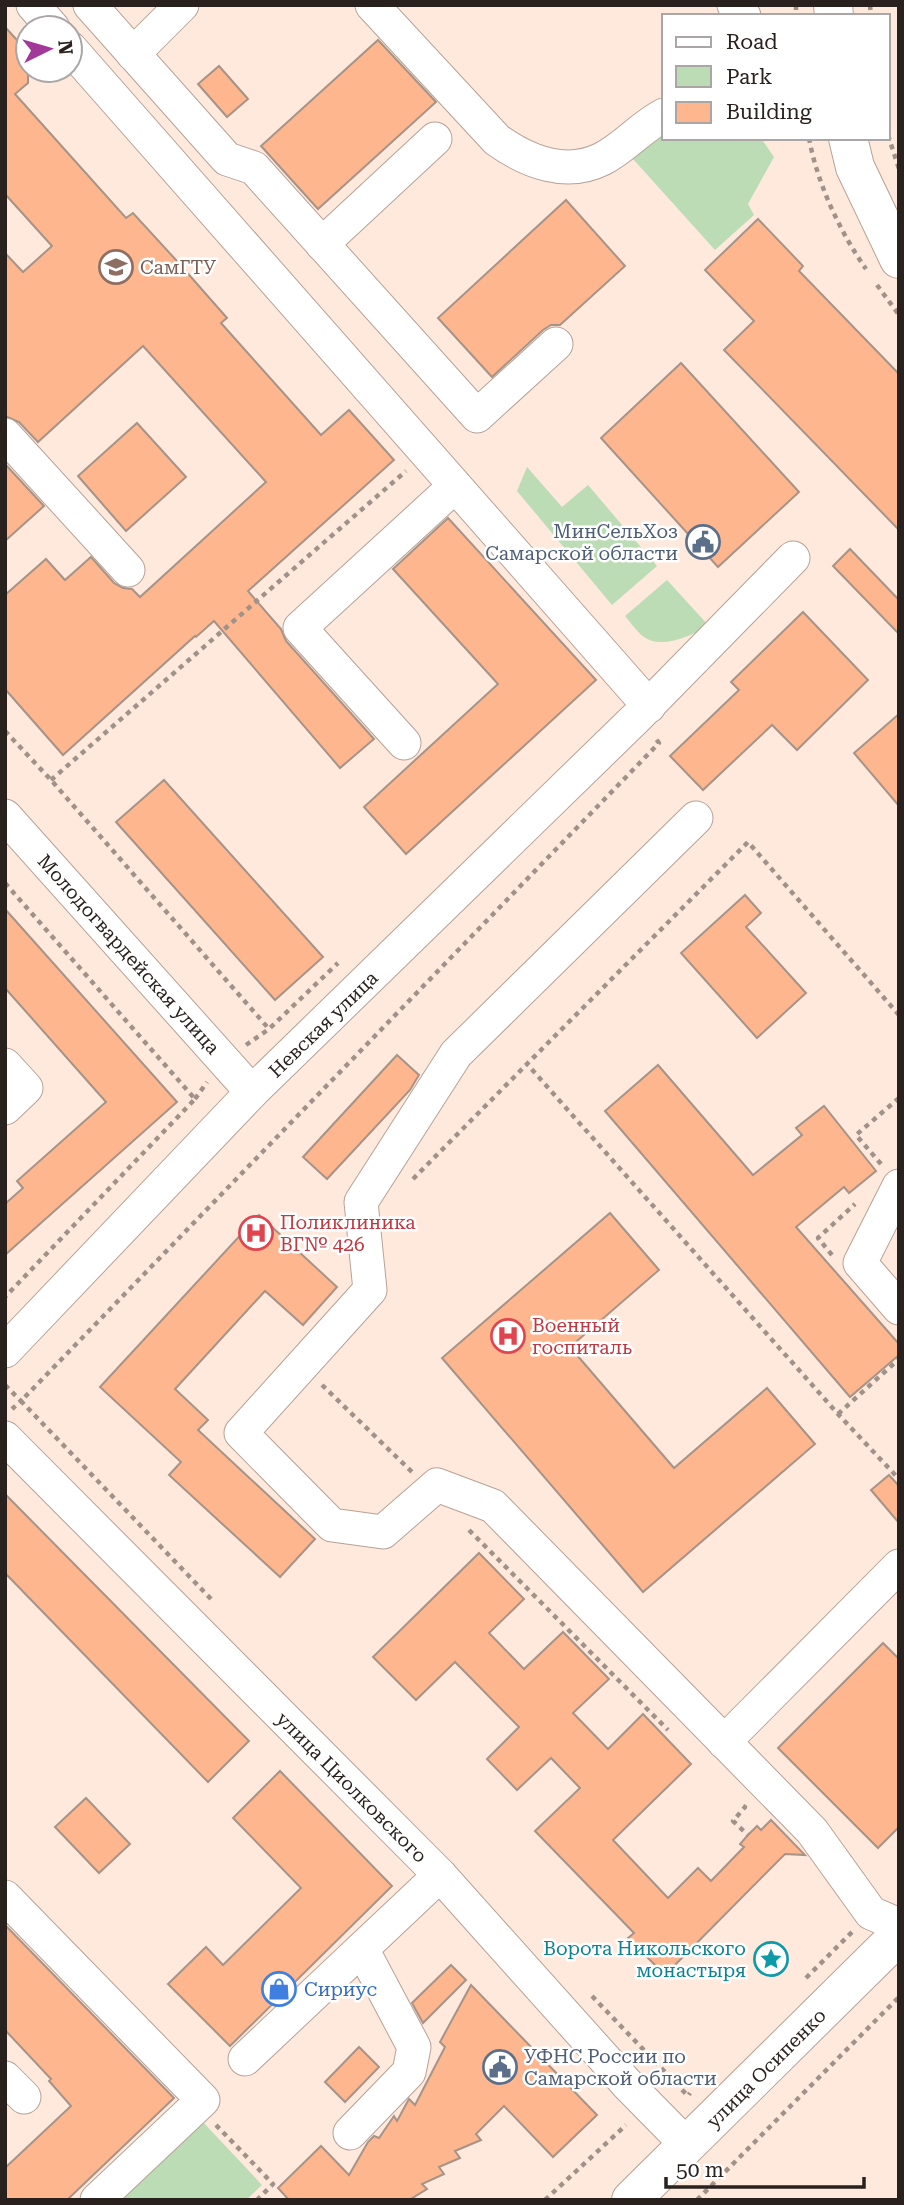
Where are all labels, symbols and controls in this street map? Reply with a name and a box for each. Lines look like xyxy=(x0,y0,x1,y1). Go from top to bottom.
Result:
north arrow xyxy=(14,14,84,84)
legend xyxy=(662,14,890,140)
text: Road xyxy=(726,30,778,54)
text: N xyxy=(53,39,78,56)
text: Park xyxy=(726,65,772,89)
text: Building xyxy=(726,100,812,124)
school or university icon: СамГТУ xyxy=(97,248,135,286)
place label: СамГТУ xyxy=(140,256,216,279)
place label: МинСельХоз Самарской области xyxy=(485,520,678,565)
public building icon: МинСельХоз Самарской области xyxy=(684,523,722,561)
street label: Молодогвардейская улица xyxy=(33,850,225,1060)
street label: Невская улица xyxy=(264,966,383,1082)
place label: Поликлиника ВГ№ 426 xyxy=(280,1211,416,1256)
hospital icon: Поликлиника ВГ№ 426 xyxy=(237,1214,275,1252)
place label: Военный госпиталь xyxy=(532,1314,632,1359)
hospital icon: Военный госпиталь xyxy=(489,1317,527,1355)
street label: улица Циолковского xyxy=(271,1707,432,1868)
place label: Ворота Никольского монастыря xyxy=(543,1937,746,1982)
place icon: Ворота Никольского монастыря xyxy=(752,1940,790,1978)
shop icon: Сириус xyxy=(260,1970,298,2008)
place label: Сириус xyxy=(304,1978,377,2001)
street label: улица Осипенко xyxy=(702,2004,831,2133)
place label: УФНС России по Самарской области xyxy=(524,2045,717,2090)
public building icon: УФНС России по Самарской области xyxy=(481,2048,519,2086)
scale bar xyxy=(666,2146,864,2190)
text: 50 m xyxy=(676,2158,724,2182)

